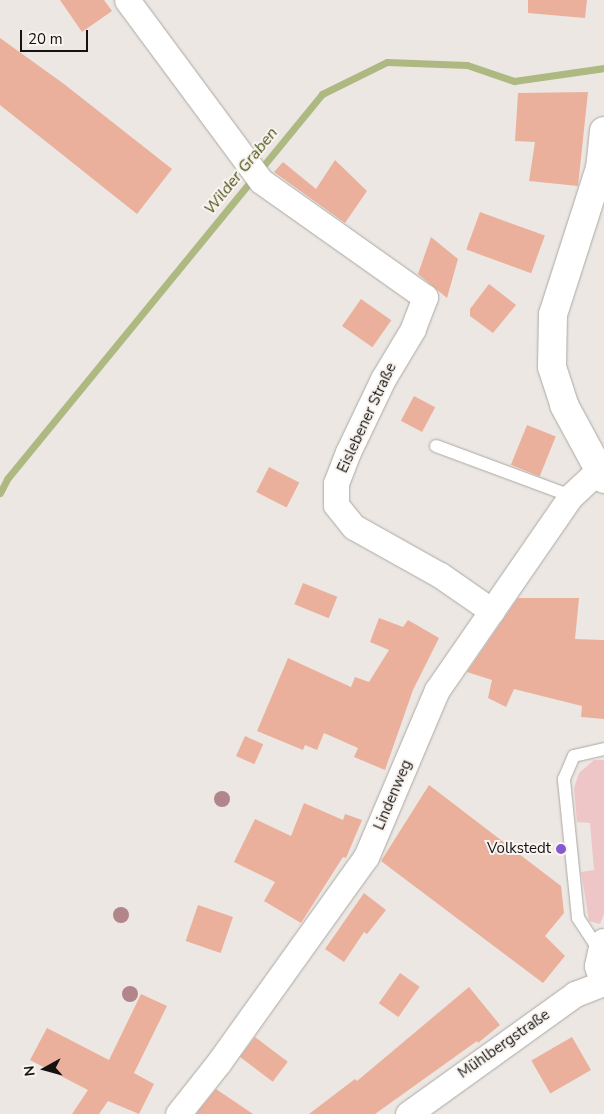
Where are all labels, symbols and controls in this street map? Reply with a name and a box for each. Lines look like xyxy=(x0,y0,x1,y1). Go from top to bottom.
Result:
scale bar xyxy=(22,20,90,52)
text: 20 m xyxy=(28,29,63,49)
water label: Wilder Graben xyxy=(200,124,282,218)
street label: Eislebener Straße xyxy=(334,360,400,476)
street label: Lindenweg xyxy=(370,757,416,833)
place label: Volkstedt xyxy=(487,840,551,858)
marker: Volkstedt xyxy=(555,843,567,855)
street label: Mühlbergstraße xyxy=(455,1006,553,1082)
north arrow xyxy=(20,1044,70,1094)
text: N xyxy=(20,1065,40,1077)

